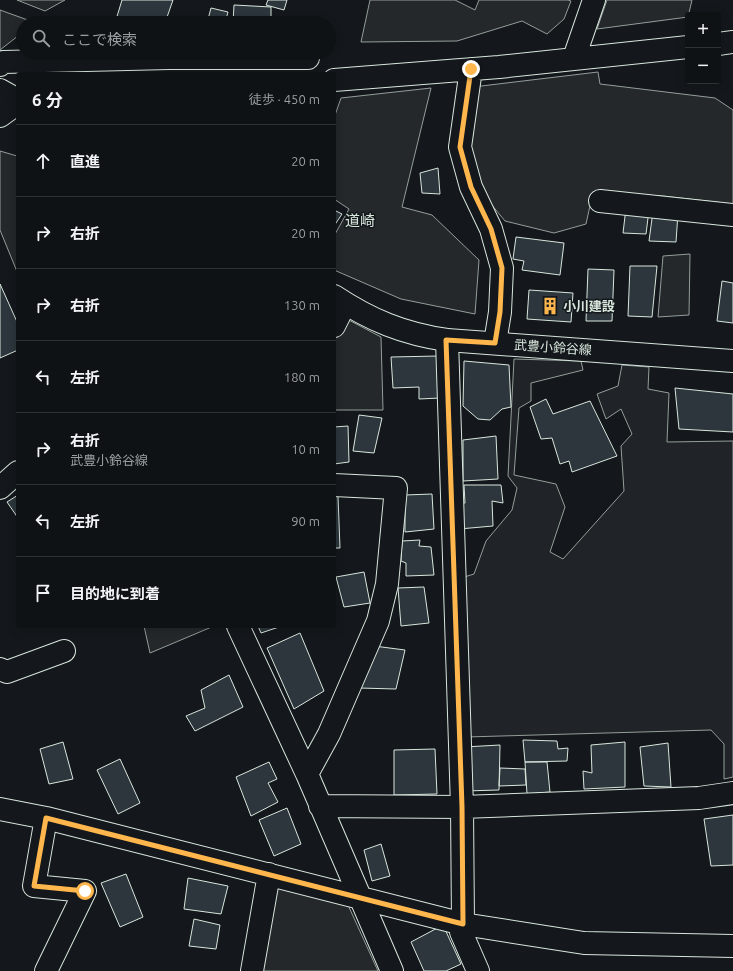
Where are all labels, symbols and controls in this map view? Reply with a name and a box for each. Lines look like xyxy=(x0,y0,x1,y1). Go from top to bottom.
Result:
map controls xyxy=(685,12,721,84)
button: + xyxy=(685,12,721,48)
search box xyxy=(16,16,336,60)
icon: search xyxy=(30,27,52,49)
text: ここで検索 xyxy=(62,31,137,48)
button: − xyxy=(685,48,721,84)
route end xyxy=(462,60,480,78)
text: 6 分 xyxy=(32,90,63,109)
text: 徒歩 · 450 m xyxy=(249,92,320,106)
icon: ahead xyxy=(32,150,54,172)
text: 直進 xyxy=(70,153,100,170)
text: 20 m xyxy=(291,154,320,168)
district label: 道崎 xyxy=(345,212,375,229)
icon: right xyxy=(32,222,54,244)
text: 右折 xyxy=(70,225,100,242)
text: 20 m xyxy=(291,226,320,240)
icon: right xyxy=(32,294,54,316)
building icon: 小川建設 xyxy=(540,296,560,316)
text: 右折 xyxy=(70,297,100,314)
text: 130 m xyxy=(284,298,320,312)
place label: 小川建設 xyxy=(563,299,615,313)
street label: 武豊小鈴谷線 xyxy=(514,337,592,357)
icon: left xyxy=(32,366,54,388)
text: 左折 xyxy=(70,369,100,386)
text: 180 m xyxy=(284,370,320,384)
text: 右折 xyxy=(70,432,100,449)
icon: right xyxy=(32,438,54,460)
text: 10 m xyxy=(291,442,320,456)
text: 武豊小鈴谷線 xyxy=(70,453,148,467)
icon: left xyxy=(32,510,54,532)
text: 左折 xyxy=(70,513,100,530)
text: 90 m xyxy=(291,514,320,528)
icon: arrive xyxy=(32,582,54,604)
text: 目的地に到着 xyxy=(70,585,160,602)
route start xyxy=(76,882,94,900)

